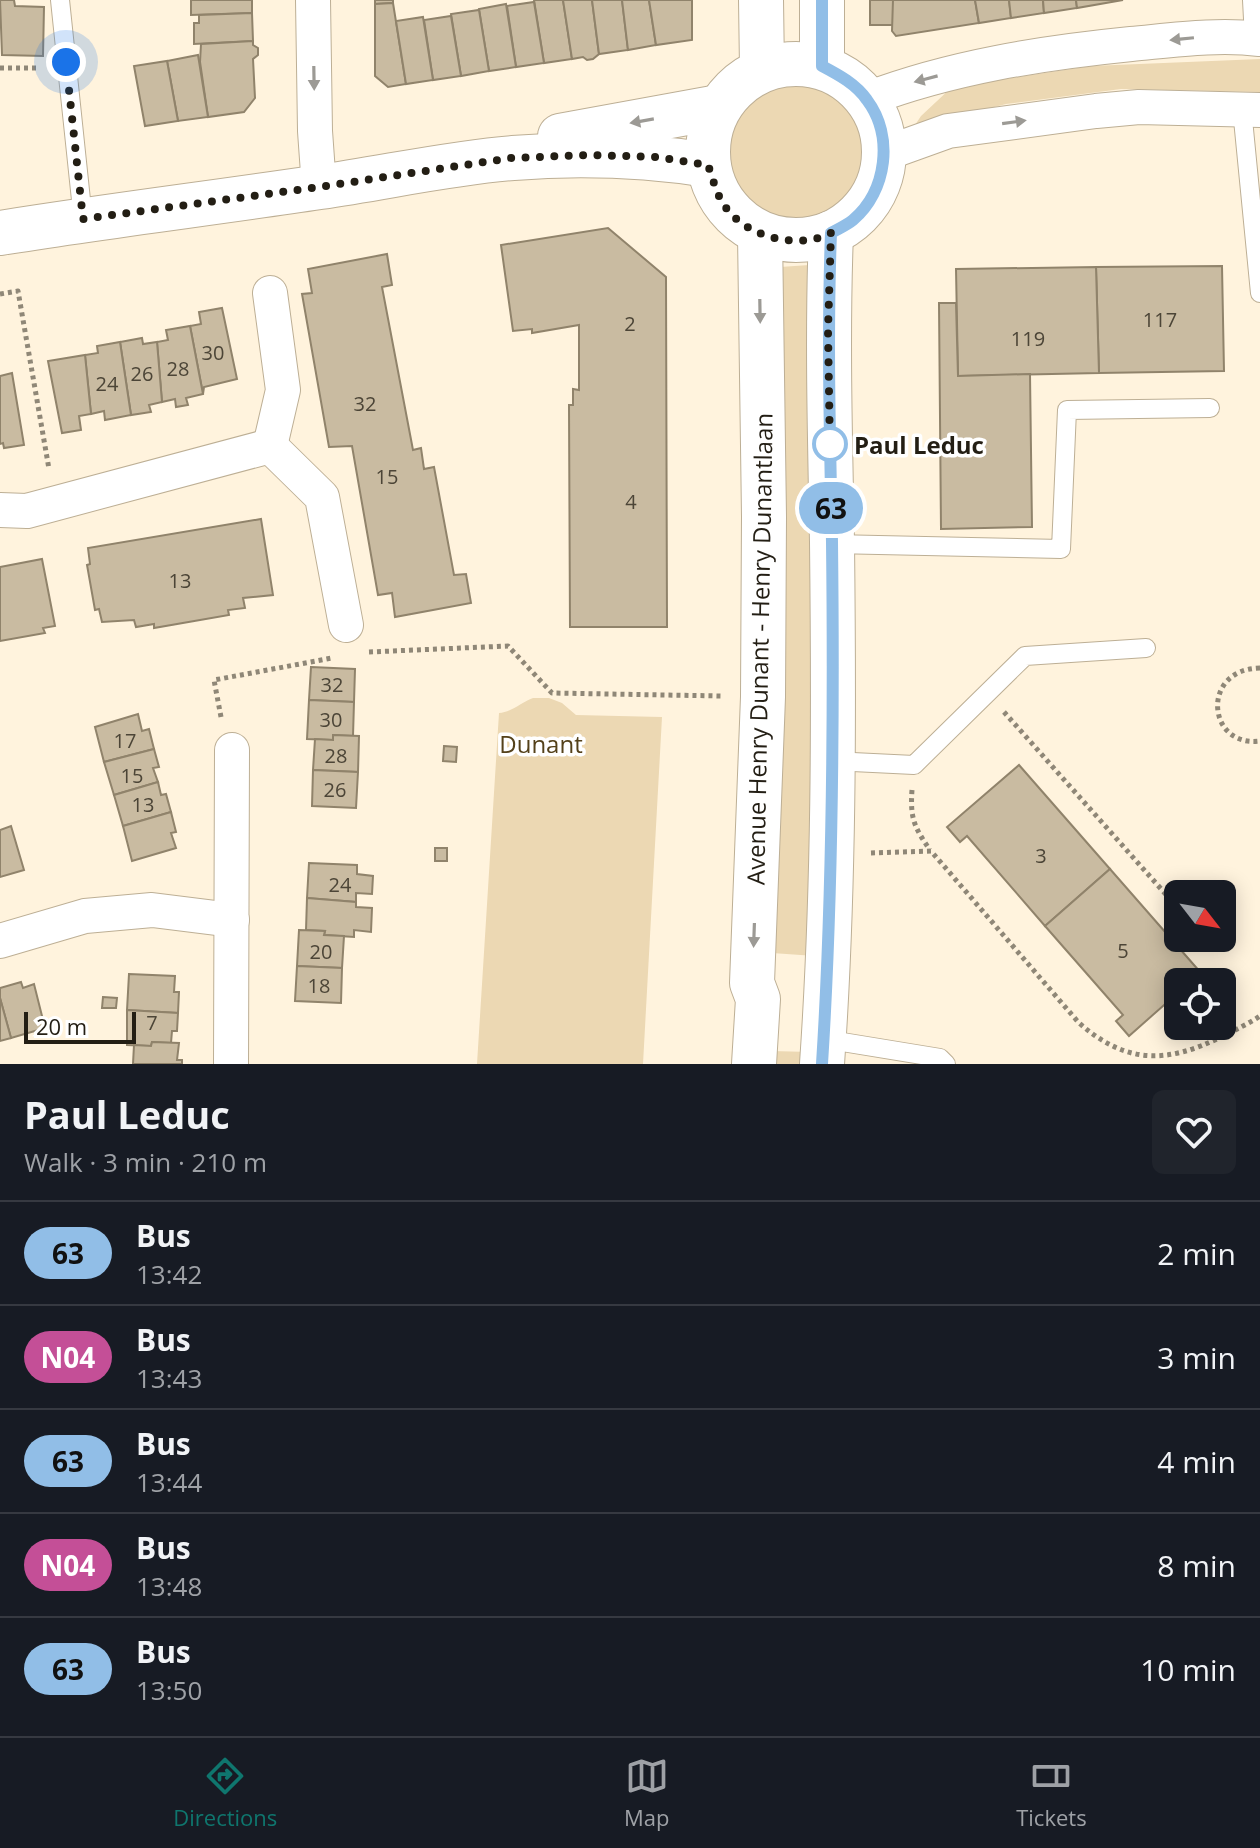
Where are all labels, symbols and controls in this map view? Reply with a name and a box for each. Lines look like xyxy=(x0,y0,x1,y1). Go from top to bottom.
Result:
one-way arrow xyxy=(1169,33,1194,46)
your location xyxy=(46,42,86,82)
one-way arrow xyxy=(308,66,320,91)
one-way arrow xyxy=(913,73,938,85)
one-way arrow xyxy=(630,115,655,127)
one-way arrow xyxy=(1001,115,1026,128)
one-way arrow xyxy=(754,299,767,324)
house number: 117 xyxy=(1143,306,1177,333)
house number: 2 xyxy=(624,310,636,337)
house number: 119 xyxy=(1011,325,1045,352)
house number: 30 xyxy=(202,339,224,366)
house number: 28 xyxy=(167,355,189,382)
house number: 26 xyxy=(131,360,153,387)
house number: 24 xyxy=(96,370,119,397)
house number: 32 xyxy=(354,390,376,417)
street label: Avenue Henry Dunant - Henry Dunantlaan xyxy=(738,413,780,885)
marker: Paul Leduc xyxy=(813,427,847,461)
place label: Paul Leduc xyxy=(854,428,984,461)
house number: 15 xyxy=(376,463,398,490)
line badge: 63 xyxy=(795,482,867,534)
house number: 4 xyxy=(625,488,637,515)
text: 63 xyxy=(815,489,847,527)
house number: 13 xyxy=(169,567,191,594)
house number: 32 xyxy=(321,671,343,698)
house number: 30 xyxy=(320,706,342,733)
house number: 17 xyxy=(114,727,136,754)
park label: Dunant xyxy=(499,727,583,760)
house number: 28 xyxy=(325,742,347,769)
house number: 15 xyxy=(121,762,143,789)
house number: 26 xyxy=(324,776,346,803)
house number: 13 xyxy=(132,791,154,818)
house number: 3 xyxy=(1035,842,1047,869)
house number: 24 xyxy=(329,871,352,898)
north arrow xyxy=(1164,880,1236,952)
map controls xyxy=(1164,880,1236,1040)
one-way arrow xyxy=(748,923,761,948)
house number: 5 xyxy=(1117,937,1129,964)
house number: 20 xyxy=(310,938,332,965)
button: locate xyxy=(1164,968,1236,1040)
house number: 18 xyxy=(308,972,330,999)
scale bar xyxy=(24,1008,136,1044)
house number: 7 xyxy=(146,1009,158,1036)
text: 20 m xyxy=(36,1011,87,1041)
text: Paul Leduc xyxy=(24,1088,230,1140)
button: heart xyxy=(1152,1090,1236,1174)
text: Walk · 3 min · 210 m xyxy=(24,1144,267,1180)
text: Bus xyxy=(136,1215,191,1256)
text: 2 min xyxy=(1157,1233,1236,1274)
text: 63 xyxy=(52,1234,84,1272)
text: 13:42 xyxy=(136,1256,202,1292)
text: Bus xyxy=(136,1319,191,1360)
text: 3 min xyxy=(1157,1337,1236,1378)
text: N04 xyxy=(41,1338,95,1376)
text: 13:43 xyxy=(136,1360,202,1396)
text: Bus xyxy=(136,1423,191,1464)
text: 4 min xyxy=(1157,1441,1236,1482)
text: 63 xyxy=(52,1442,84,1480)
text: 13:44 xyxy=(136,1464,202,1500)
text: Bus xyxy=(136,1527,191,1568)
text: 8 min xyxy=(1157,1545,1236,1586)
text: N04 xyxy=(41,1546,95,1584)
text: 13:48 xyxy=(136,1568,202,1604)
text: Bus xyxy=(136,1631,191,1672)
text: 10 min xyxy=(1140,1649,1236,1690)
text: 63 xyxy=(52,1650,84,1688)
text: 13:50 xyxy=(136,1672,202,1708)
tab: Directions xyxy=(173,1754,277,1832)
tab: Map xyxy=(624,1754,670,1832)
tab: Tickets xyxy=(1016,1754,1087,1832)

